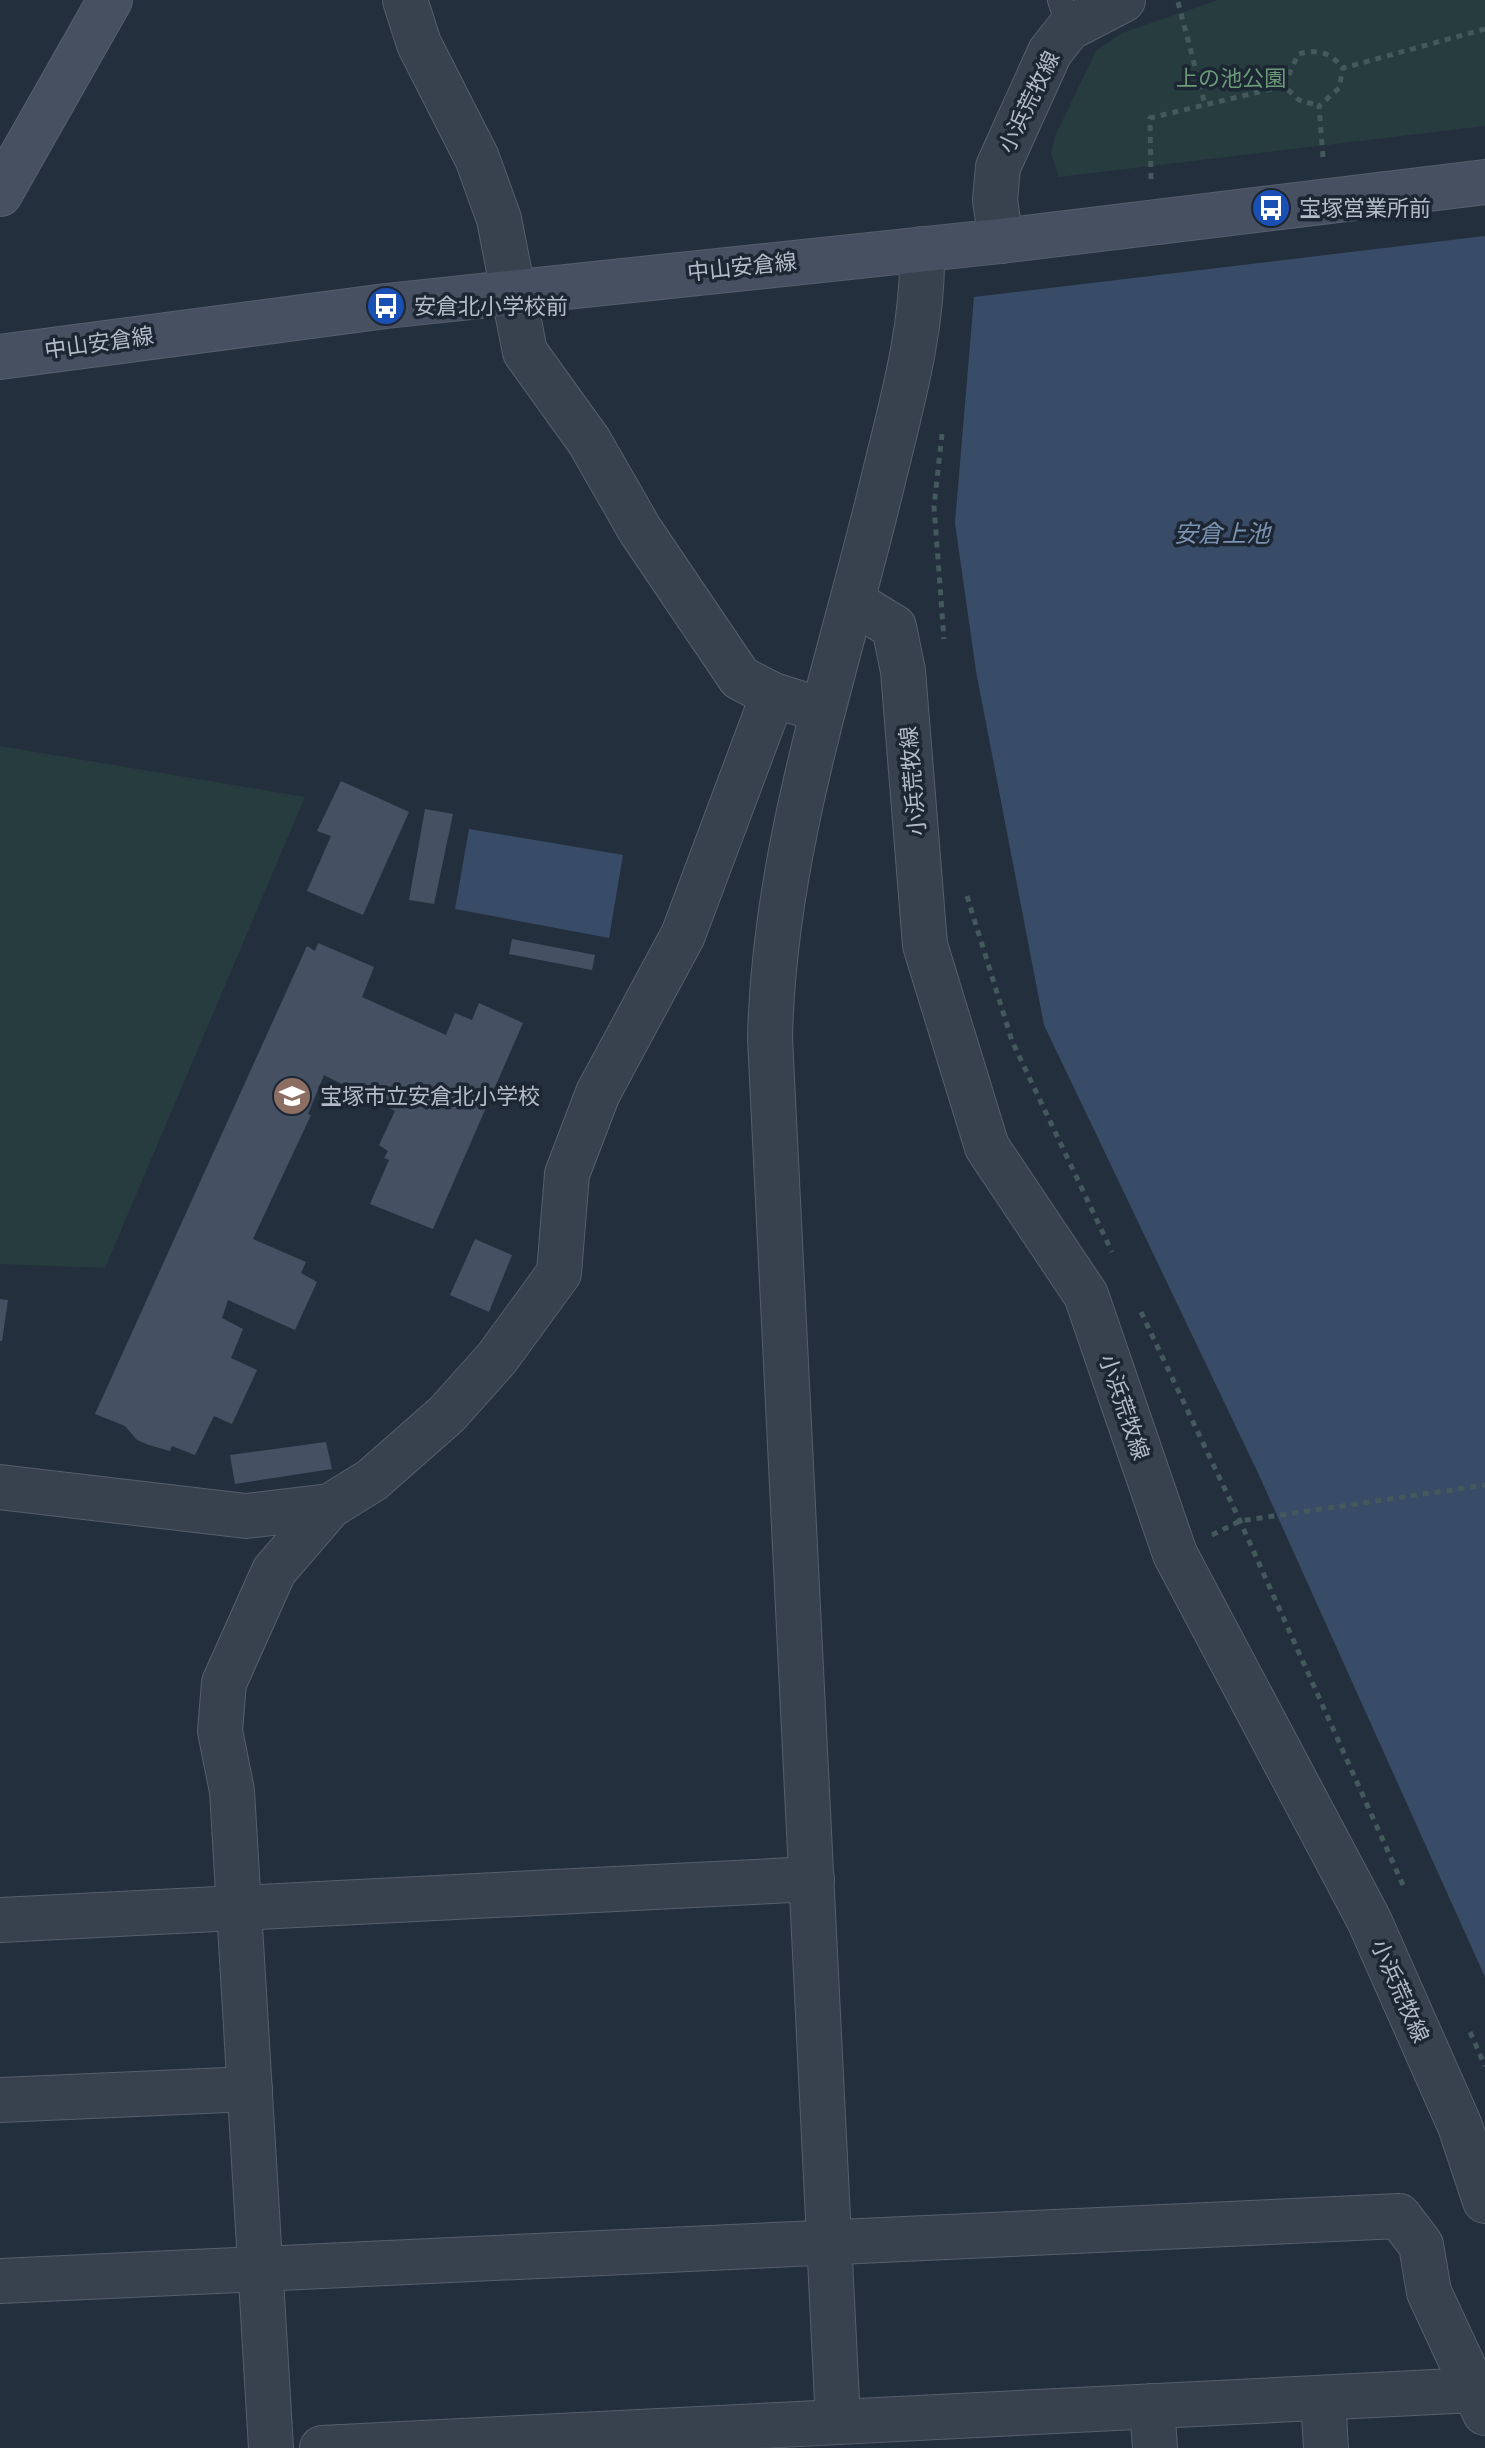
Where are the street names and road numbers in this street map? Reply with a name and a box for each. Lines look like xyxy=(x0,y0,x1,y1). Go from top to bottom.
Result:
street label: 小浜荒牧線 xyxy=(993,47,1065,157)
street label: 中山安倉線 xyxy=(686,248,798,286)
street label: 中山安倉線 xyxy=(43,322,155,364)
street label: 小浜荒牧線 xyxy=(895,725,931,837)
street label: 小浜荒牧線 xyxy=(1093,1351,1155,1463)
street label: 小浜荒牧線 xyxy=(1365,1935,1435,2047)

